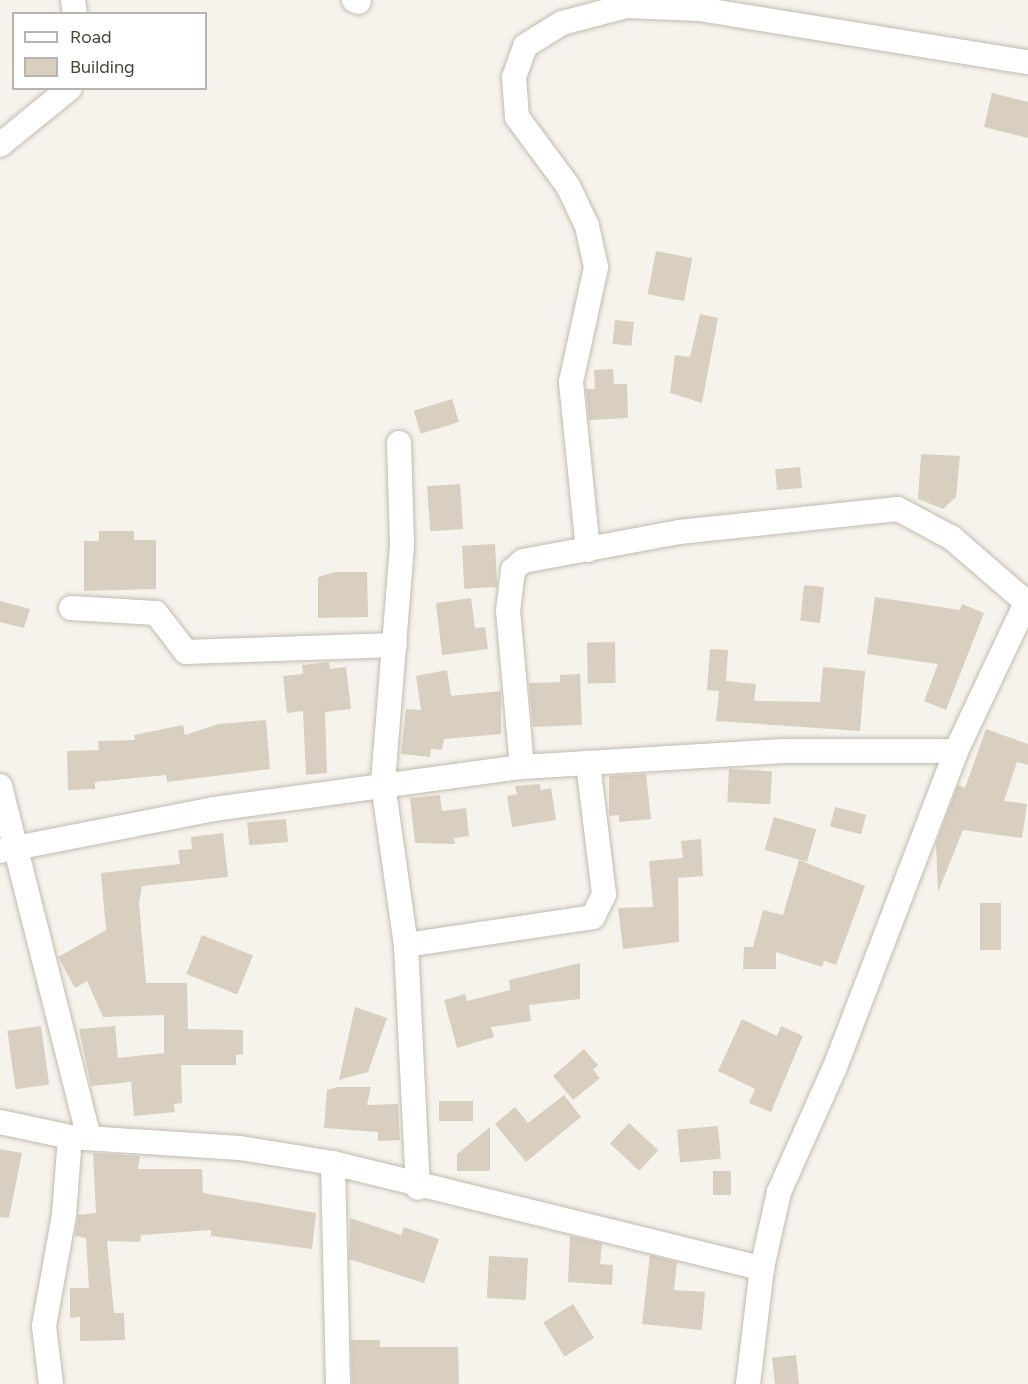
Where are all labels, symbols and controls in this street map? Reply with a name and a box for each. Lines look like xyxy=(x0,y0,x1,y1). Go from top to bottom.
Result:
legend xyxy=(12,12,207,90)
text: Road xyxy=(70,26,111,48)
text: Building xyxy=(70,56,135,78)

